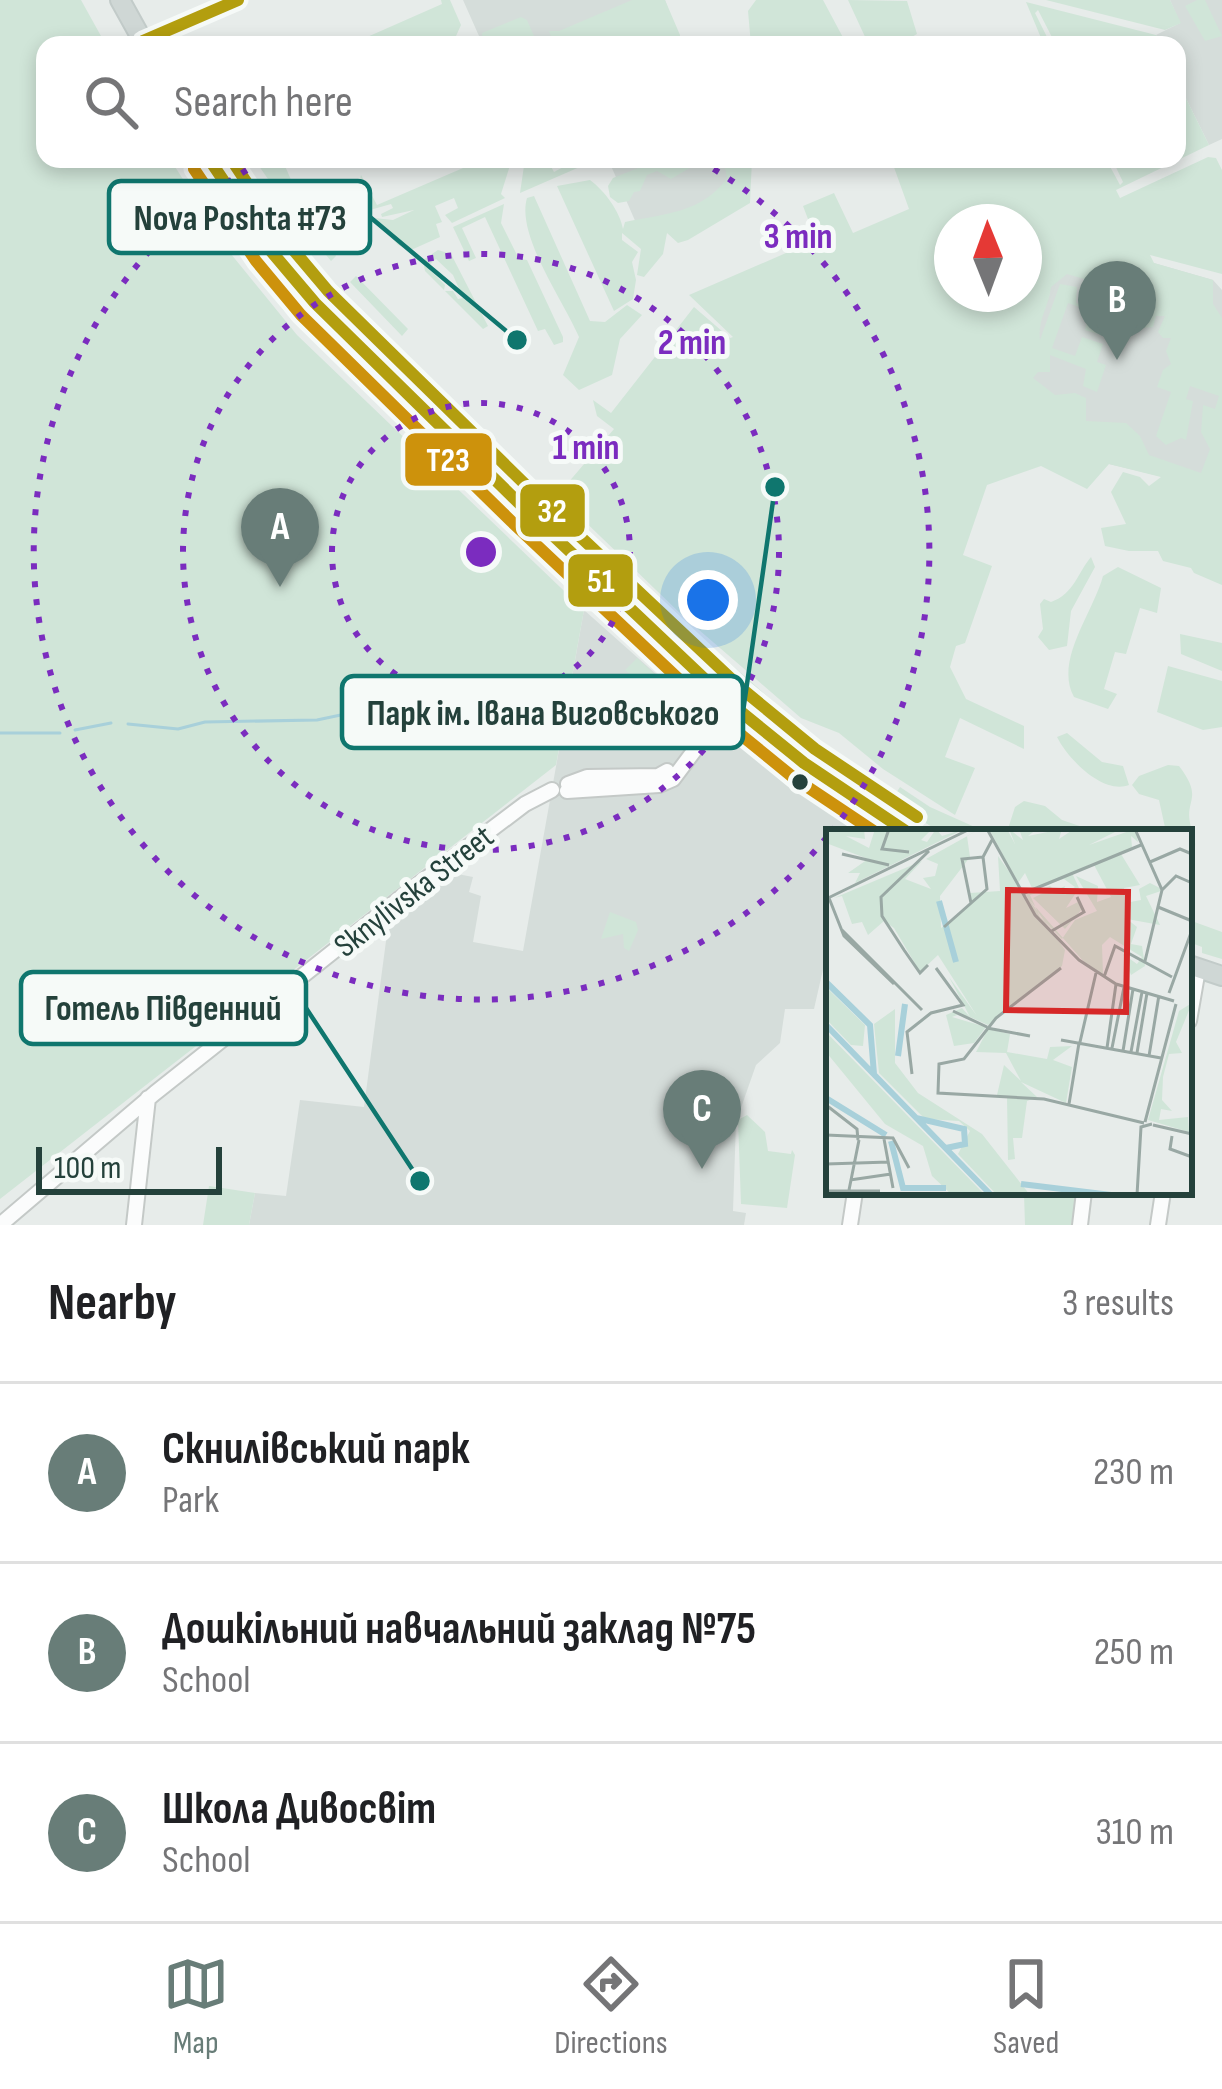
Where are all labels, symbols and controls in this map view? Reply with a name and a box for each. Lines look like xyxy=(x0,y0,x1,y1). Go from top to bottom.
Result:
search box xyxy=(36,36,1186,168)
icon: search xyxy=(78,69,144,135)
text: Search here xyxy=(174,75,353,130)
callout: Nova Poshta #73 xyxy=(109,181,370,253)
text: Nova Poshta #73 xyxy=(133,198,347,241)
north arrow xyxy=(934,204,1042,312)
text: 3 min xyxy=(764,216,832,259)
pin: B xyxy=(1078,261,1156,360)
text: 2 min xyxy=(658,322,726,365)
text: 1 min xyxy=(553,427,619,470)
line badge: Т23 xyxy=(403,431,494,488)
text: Т23 xyxy=(426,441,470,481)
line badge: 32 xyxy=(518,482,587,539)
pin: A xyxy=(241,488,319,587)
text: 32 xyxy=(537,492,567,532)
centre of rings xyxy=(460,531,502,573)
line badge: 51 xyxy=(566,552,635,609)
text: 51 xyxy=(587,562,615,602)
your location xyxy=(678,570,738,630)
callout: Парк ім. Івана Виговського xyxy=(342,676,743,748)
text: Парк ім. Івана Виговського xyxy=(366,693,720,736)
unlabelled marker xyxy=(789,771,811,793)
street label: Sknylivska Street xyxy=(327,817,502,966)
inset map xyxy=(826,829,1192,1195)
callout: Готель Південний xyxy=(21,972,306,1044)
text: Готель Південний xyxy=(44,988,282,1031)
pin: C xyxy=(663,1070,741,1169)
scale bar xyxy=(36,1141,222,1194)
text: 100 m xyxy=(54,1148,121,1188)
text: Nearby xyxy=(48,1273,177,1334)
text: 3 results xyxy=(1062,1280,1174,1327)
text: Скнилівський парк xyxy=(162,1422,470,1477)
text: A xyxy=(78,1449,96,1496)
text: 230 m xyxy=(1093,1449,1174,1496)
text: Park xyxy=(162,1477,219,1524)
text: Дошкільний навчальний заклад №75 xyxy=(162,1602,756,1657)
text: B xyxy=(78,1629,96,1676)
text: 250 m xyxy=(1094,1629,1174,1676)
text: School xyxy=(162,1657,251,1704)
text: Школа Дивосвіт xyxy=(162,1782,436,1837)
text: C xyxy=(77,1809,97,1856)
text: 310 m xyxy=(1095,1809,1174,1856)
text: School xyxy=(162,1837,251,1884)
tab: Map xyxy=(163,1951,229,2063)
tab: Directions xyxy=(554,1951,668,2063)
tab: Saved xyxy=(993,1951,1059,2063)

